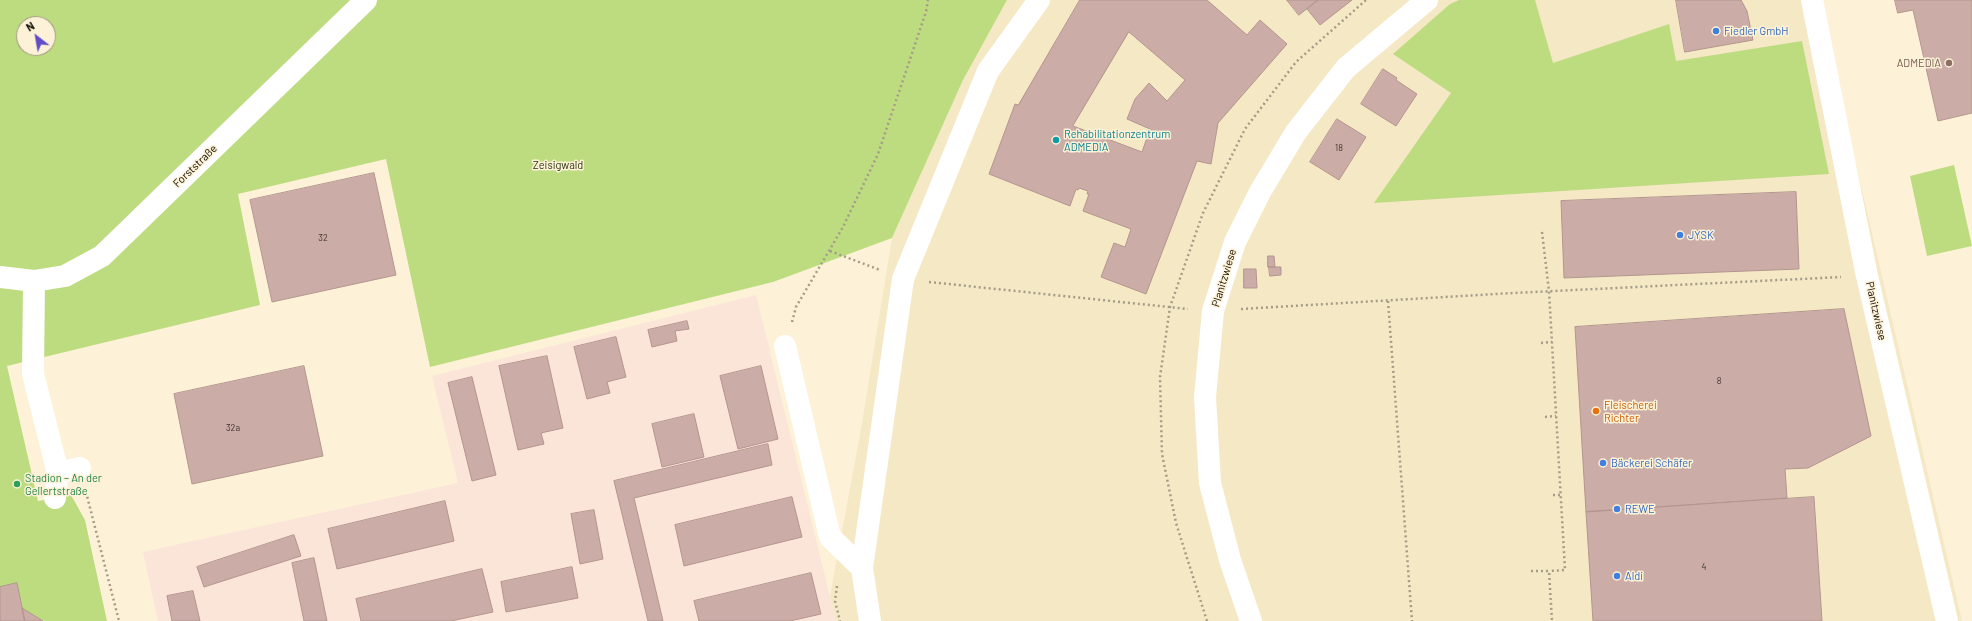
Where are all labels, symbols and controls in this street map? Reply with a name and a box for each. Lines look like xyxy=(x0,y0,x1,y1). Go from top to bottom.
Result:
north arrow xyxy=(16,16,56,56)
text: N xyxy=(24,19,37,34)
place label: Fiedler GmbH xyxy=(1724,24,1789,38)
marker: Fiedler GmbH xyxy=(1711,26,1721,36)
place label: ADMEDIA xyxy=(1897,56,1941,70)
marker: ADMEDIA xyxy=(1944,58,1954,68)
place label: Rehabilitationzentrum ADMEDIA xyxy=(1064,127,1170,153)
marker: Rehabilitationzentrum ADMEDIA xyxy=(1051,135,1061,145)
street label: Forststraße xyxy=(170,142,220,190)
house number: 18 xyxy=(1335,143,1343,153)
park label: Zeisigwald xyxy=(533,158,583,172)
place label: JYSK xyxy=(1688,228,1714,242)
marker: JYSK xyxy=(1675,230,1685,240)
house number: 32 xyxy=(318,233,328,243)
street label: Planitzwiese xyxy=(1209,247,1239,309)
street label: Planitzwiese xyxy=(1863,280,1889,342)
house number: 8 xyxy=(1717,376,1721,386)
place label: Fleischerei Richter xyxy=(1604,398,1657,424)
marker: Fleischerei Richter xyxy=(1591,406,1601,416)
house number: 32a xyxy=(226,423,240,433)
place label: Bäckerei Schäfer xyxy=(1611,456,1692,470)
marker: Bäckerei Schäfer xyxy=(1598,458,1608,468)
place label: Stadion – An der Gellertstraße xyxy=(25,471,102,497)
marker: Stadion – An der Gellertstraße xyxy=(12,479,22,489)
place label: REWE xyxy=(1625,502,1655,516)
marker: REWE xyxy=(1612,504,1622,514)
house number: 4 xyxy=(1702,562,1706,572)
place label: Aldi xyxy=(1625,569,1643,583)
marker: Aldi xyxy=(1612,571,1622,581)

